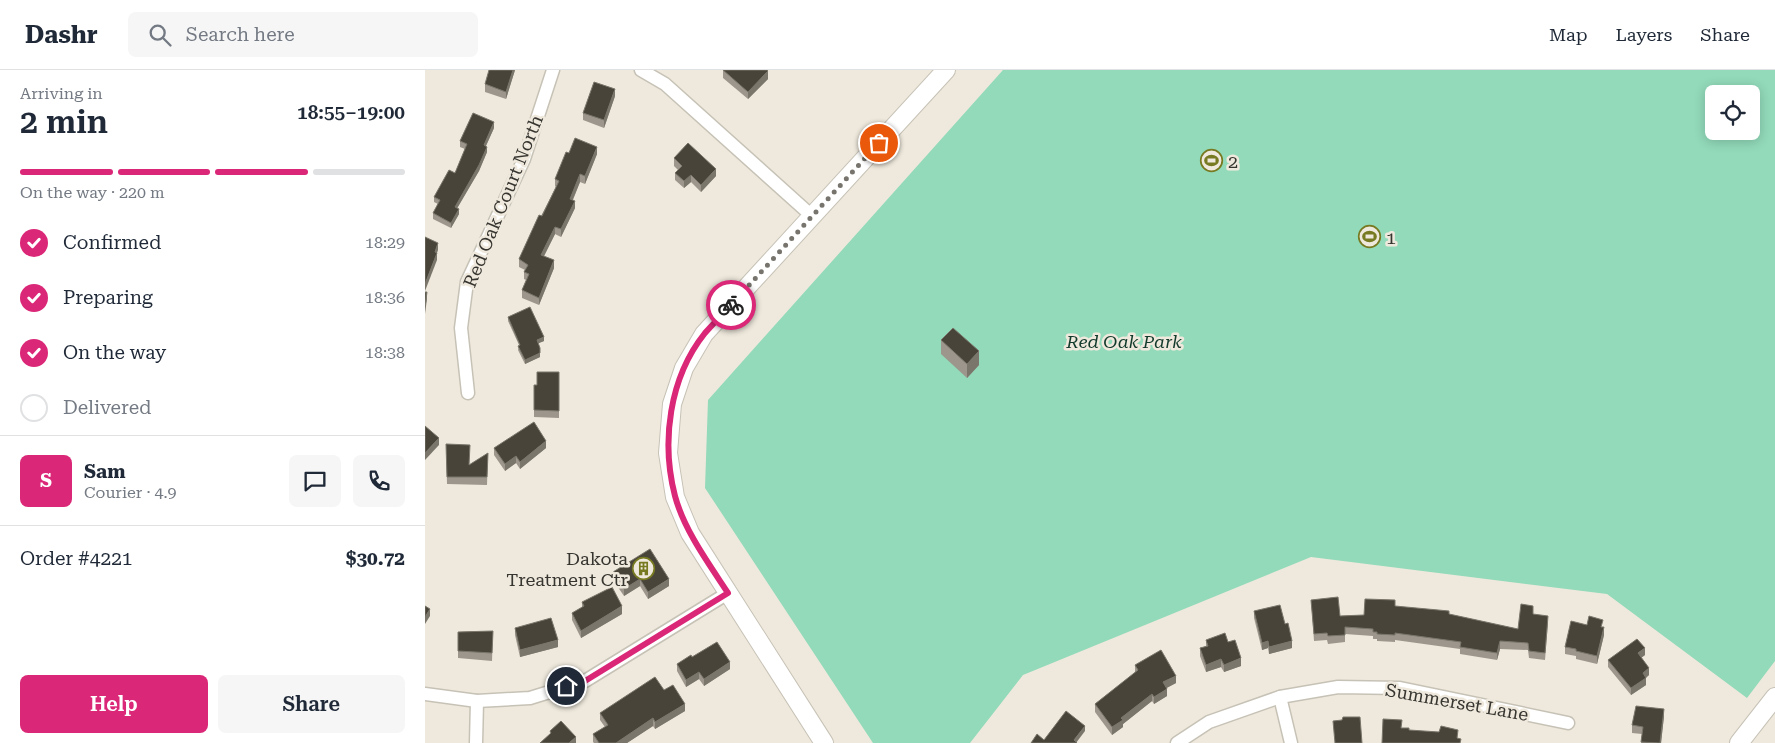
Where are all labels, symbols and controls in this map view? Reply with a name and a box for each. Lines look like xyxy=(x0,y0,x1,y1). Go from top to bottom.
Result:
search box xyxy=(128,12,478,57)
text: Dashr xyxy=(25,21,98,49)
icon: search xyxy=(146,21,174,49)
text: Search here xyxy=(186,23,295,46)
text: Map xyxy=(1549,24,1588,45)
text: Layers xyxy=(1616,24,1672,45)
text: Share xyxy=(1700,24,1750,45)
text: Arriving in xyxy=(20,84,103,103)
map controls xyxy=(1705,85,1760,140)
button: locate xyxy=(1705,85,1760,140)
text: 18:55–19:00 xyxy=(297,101,405,124)
text: 2 min xyxy=(20,103,108,141)
street label: Red Oak Court North xyxy=(459,112,547,290)
pin xyxy=(858,122,900,164)
icon: bag xyxy=(865,129,893,157)
sports icon: 2 xyxy=(1200,149,1224,173)
place label: 2 xyxy=(1228,151,1238,172)
text: On the way · 220 m xyxy=(20,183,165,202)
sports icon: 1 xyxy=(1358,225,1382,249)
place label: 1 xyxy=(1386,227,1396,248)
icon: check xyxy=(20,229,48,257)
text: Confirmed xyxy=(63,231,161,254)
text: 18:29 xyxy=(365,233,405,252)
courier xyxy=(706,280,756,330)
icon: check xyxy=(20,284,48,312)
text: Preparing xyxy=(63,286,153,309)
text: 18:36 xyxy=(365,288,405,307)
icon: bike xyxy=(717,291,745,319)
park label: Red Oak Park xyxy=(1065,331,1182,352)
icon: check xyxy=(20,339,48,367)
text: On the way xyxy=(63,341,166,364)
text: 18:38 xyxy=(365,343,405,362)
text: Delivered xyxy=(63,396,151,419)
button: chat xyxy=(289,455,341,507)
button: phone xyxy=(353,455,405,507)
text: Sam xyxy=(84,460,126,483)
text: S xyxy=(40,469,52,492)
text: Courier · 4.9 xyxy=(84,483,177,502)
text: Order #4221 xyxy=(20,547,132,570)
text: $30.72 xyxy=(346,547,405,570)
place label: Dakota Treatment Ctr xyxy=(506,548,628,590)
building icon: Dakota Treatment Ctr xyxy=(632,556,656,580)
pin xyxy=(545,665,587,707)
icon: home xyxy=(552,672,580,700)
button: Help xyxy=(20,675,208,733)
button: Share xyxy=(218,675,405,733)
street label: Summerset Lane xyxy=(1384,679,1530,725)

